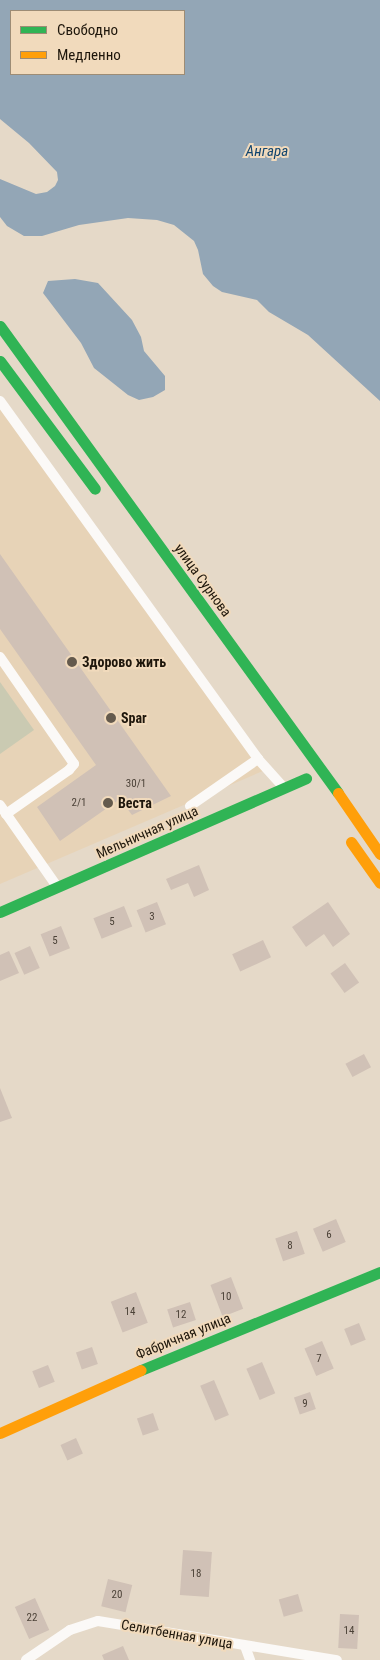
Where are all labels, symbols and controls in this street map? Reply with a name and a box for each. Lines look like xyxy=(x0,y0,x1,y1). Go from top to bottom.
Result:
legend xyxy=(10,10,185,75)
text: Свободно xyxy=(57,21,118,39)
text: Медленно xyxy=(57,46,121,64)
water label: Ангара xyxy=(246,143,288,161)
street label: улица Сурнова xyxy=(171,540,235,620)
place label: Здорово жить xyxy=(82,654,166,670)
marker: Здорово жить xyxy=(66,656,78,668)
place label: Spar xyxy=(121,710,147,726)
marker: Spar xyxy=(105,712,117,724)
house number: 30/1 xyxy=(126,777,146,791)
place label: Веста xyxy=(118,795,152,811)
house number: 2/1 xyxy=(72,796,86,810)
marker: Веста xyxy=(102,797,114,809)
street label: Мельничная улица xyxy=(94,802,200,862)
house number: 3 xyxy=(149,910,155,924)
house number: 5 xyxy=(109,915,115,929)
house number: 5 xyxy=(52,934,58,948)
house number: 6 xyxy=(326,1228,332,1242)
house number: 8 xyxy=(287,1239,293,1253)
house number: 10 xyxy=(221,1290,231,1304)
house number: 14 xyxy=(125,1305,135,1319)
house number: 12 xyxy=(176,1308,186,1322)
street label: Фабричная улица xyxy=(133,1309,233,1363)
house number: 7 xyxy=(316,1352,322,1366)
house number: 9 xyxy=(302,1397,308,1411)
house number: 18 xyxy=(191,1567,201,1581)
house number: 20 xyxy=(112,1588,122,1602)
house number: 22 xyxy=(27,1611,37,1625)
street label: Селитбенная улица xyxy=(120,1616,234,1652)
house number: 14 xyxy=(344,1624,354,1638)

